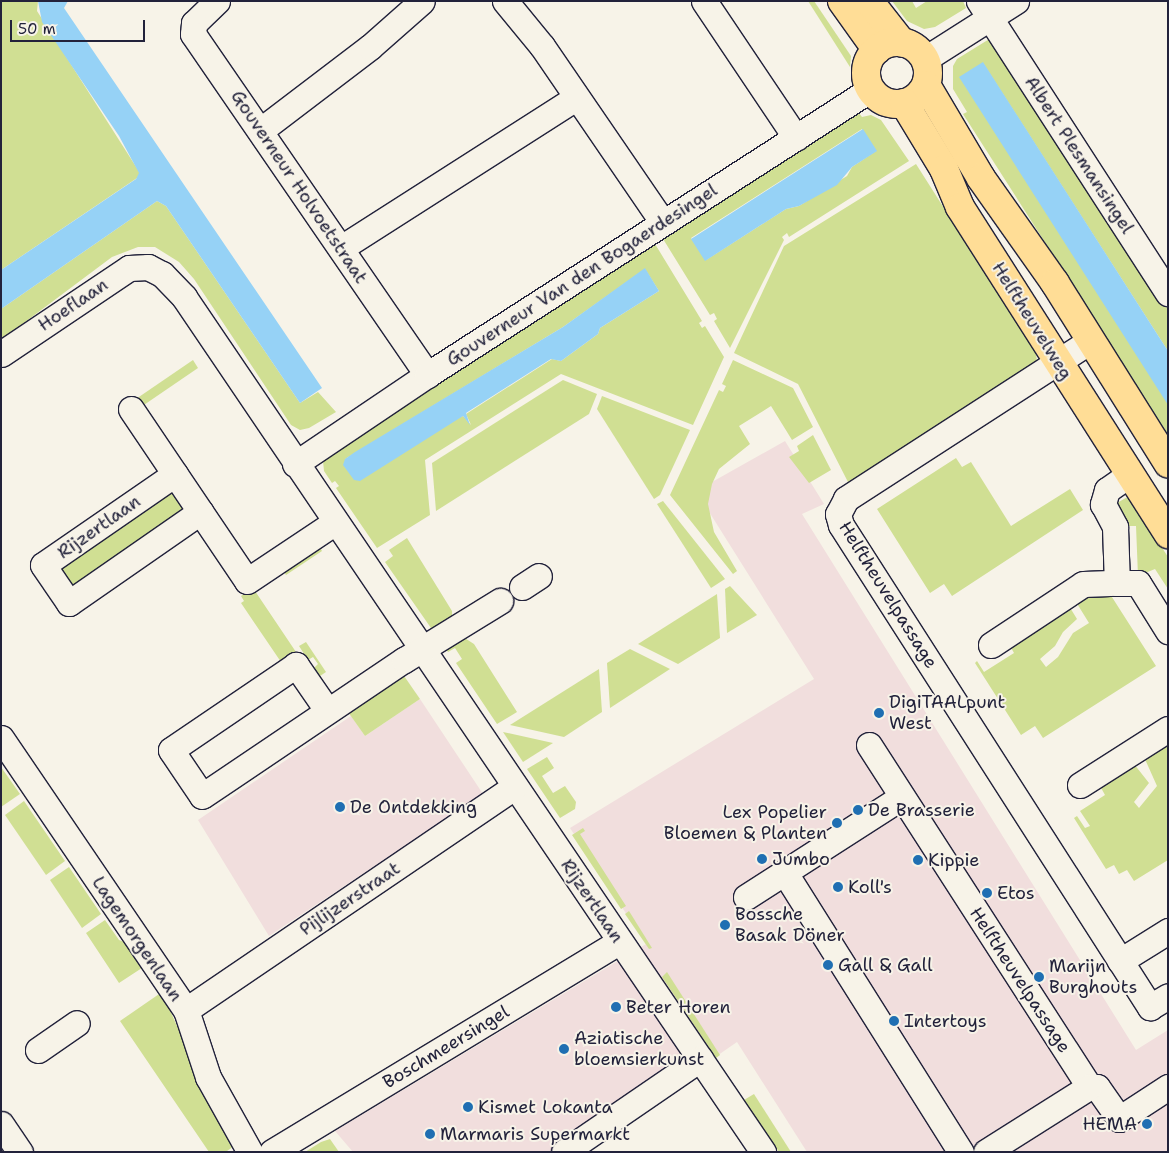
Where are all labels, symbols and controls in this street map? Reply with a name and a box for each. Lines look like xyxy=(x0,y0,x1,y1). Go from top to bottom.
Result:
scale bar xyxy=(12,10,148,42)
text: 50 m xyxy=(18,19,56,39)
street label: Albert Plesmansingel xyxy=(1020,72,1138,238)
street label: Gouverneur Holvoetstraat xyxy=(226,86,372,288)
street label: Gouverneur Van den Bogaerdesingel xyxy=(443,179,721,371)
street label: Helftheuvelweg xyxy=(987,258,1077,384)
street label: Hoeflaan xyxy=(34,274,112,336)
street label: Rijzertlaan xyxy=(53,491,145,563)
street label: Helftheuvelpassage xyxy=(834,518,942,672)
place label: DigiTAALpunt West xyxy=(889,692,1005,734)
marker: DigiTAALpunt West xyxy=(873,707,885,719)
place label: De Ontdekking xyxy=(350,796,477,818)
place label: De Brasserie xyxy=(868,799,975,821)
marker: De Ontdekking xyxy=(334,801,346,813)
place label: Lex Popelier Bloemen & Planten xyxy=(664,802,827,844)
marker: De Brasserie xyxy=(852,804,864,816)
marker: Lex Popelier Bloemen & Planten xyxy=(831,817,843,829)
place label: Jumbo xyxy=(772,848,830,870)
place label: Kippie xyxy=(928,849,980,871)
marker: Jumbo xyxy=(756,853,768,865)
marker: Kippie xyxy=(912,854,924,866)
street label: Rijzertlaan xyxy=(556,855,628,947)
street label: Pijlijzerstraat xyxy=(296,858,404,940)
street label: Lagemorgenlaan xyxy=(87,872,187,1006)
place label: Koll's xyxy=(848,876,892,898)
marker: Koll's xyxy=(832,881,844,893)
place label: Etos xyxy=(997,882,1035,904)
marker: Etos xyxy=(981,887,993,899)
street label: Helftheuvelpassage xyxy=(965,903,1075,1057)
place label: Bossche Basak Döner xyxy=(735,904,845,946)
marker: Bossche Basak Döner xyxy=(719,919,731,931)
place label: Gall & Gall xyxy=(838,954,933,976)
place label: Marijn Burghouts xyxy=(1049,956,1137,999)
marker: Gall & Gall xyxy=(822,959,834,971)
marker: Marijn Burghouts xyxy=(1033,971,1045,983)
place label: Beter Horen xyxy=(626,996,730,1018)
street label: Boschmeersingel xyxy=(379,1001,513,1093)
marker: Beter Horen xyxy=(610,1001,622,1013)
place label: Intertoys xyxy=(904,1010,987,1032)
marker: Intertoys xyxy=(888,1015,900,1027)
place label: Aziatische bloemsierkunst xyxy=(574,1028,704,1070)
marker: Aziatische bloemsierkunst xyxy=(558,1043,570,1055)
place label: Kismet Lokanta xyxy=(478,1096,613,1118)
marker: Kismet Lokanta xyxy=(462,1101,474,1113)
place label: HEMA xyxy=(1082,1113,1137,1135)
marker: HEMA xyxy=(1141,1118,1153,1130)
place label: Marmaris Supermarkt xyxy=(440,1123,630,1145)
marker: Marmaris Supermarkt xyxy=(424,1128,436,1140)

